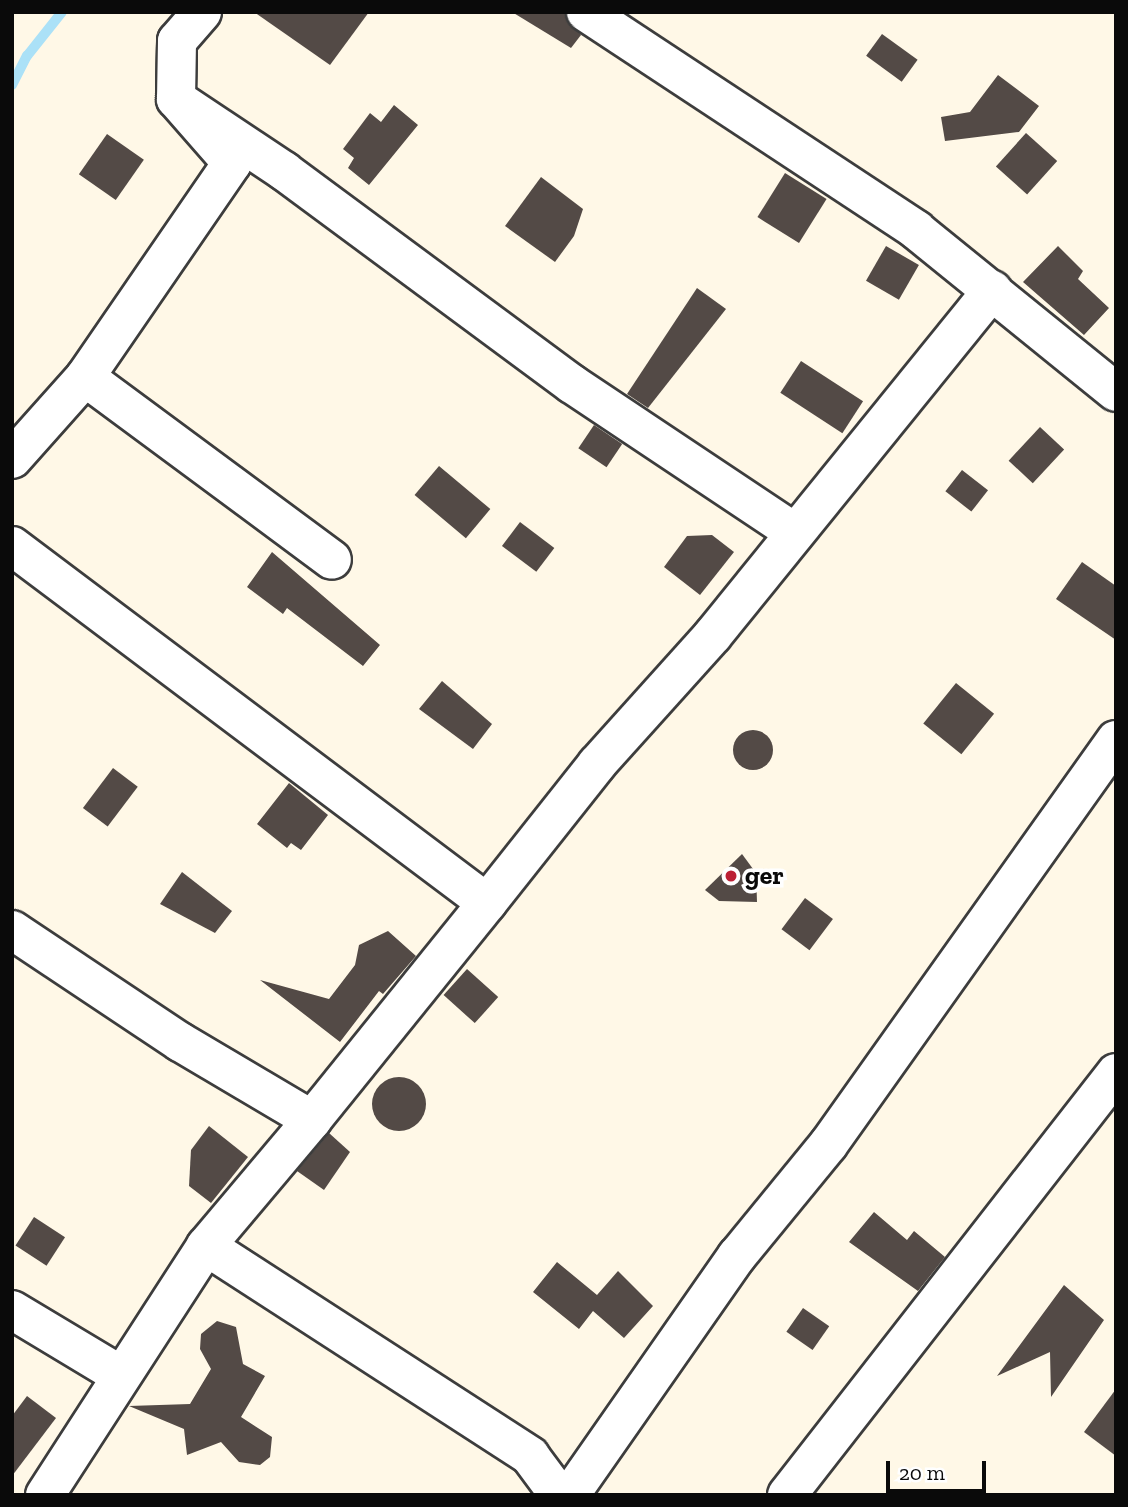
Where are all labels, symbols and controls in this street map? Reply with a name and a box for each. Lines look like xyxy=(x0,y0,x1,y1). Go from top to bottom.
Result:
place label: ger xyxy=(745,860,784,892)
marker: ger xyxy=(723,868,739,884)
scale bar xyxy=(890,1448,990,1492)
text: 20 m xyxy=(899,1460,945,1485)

